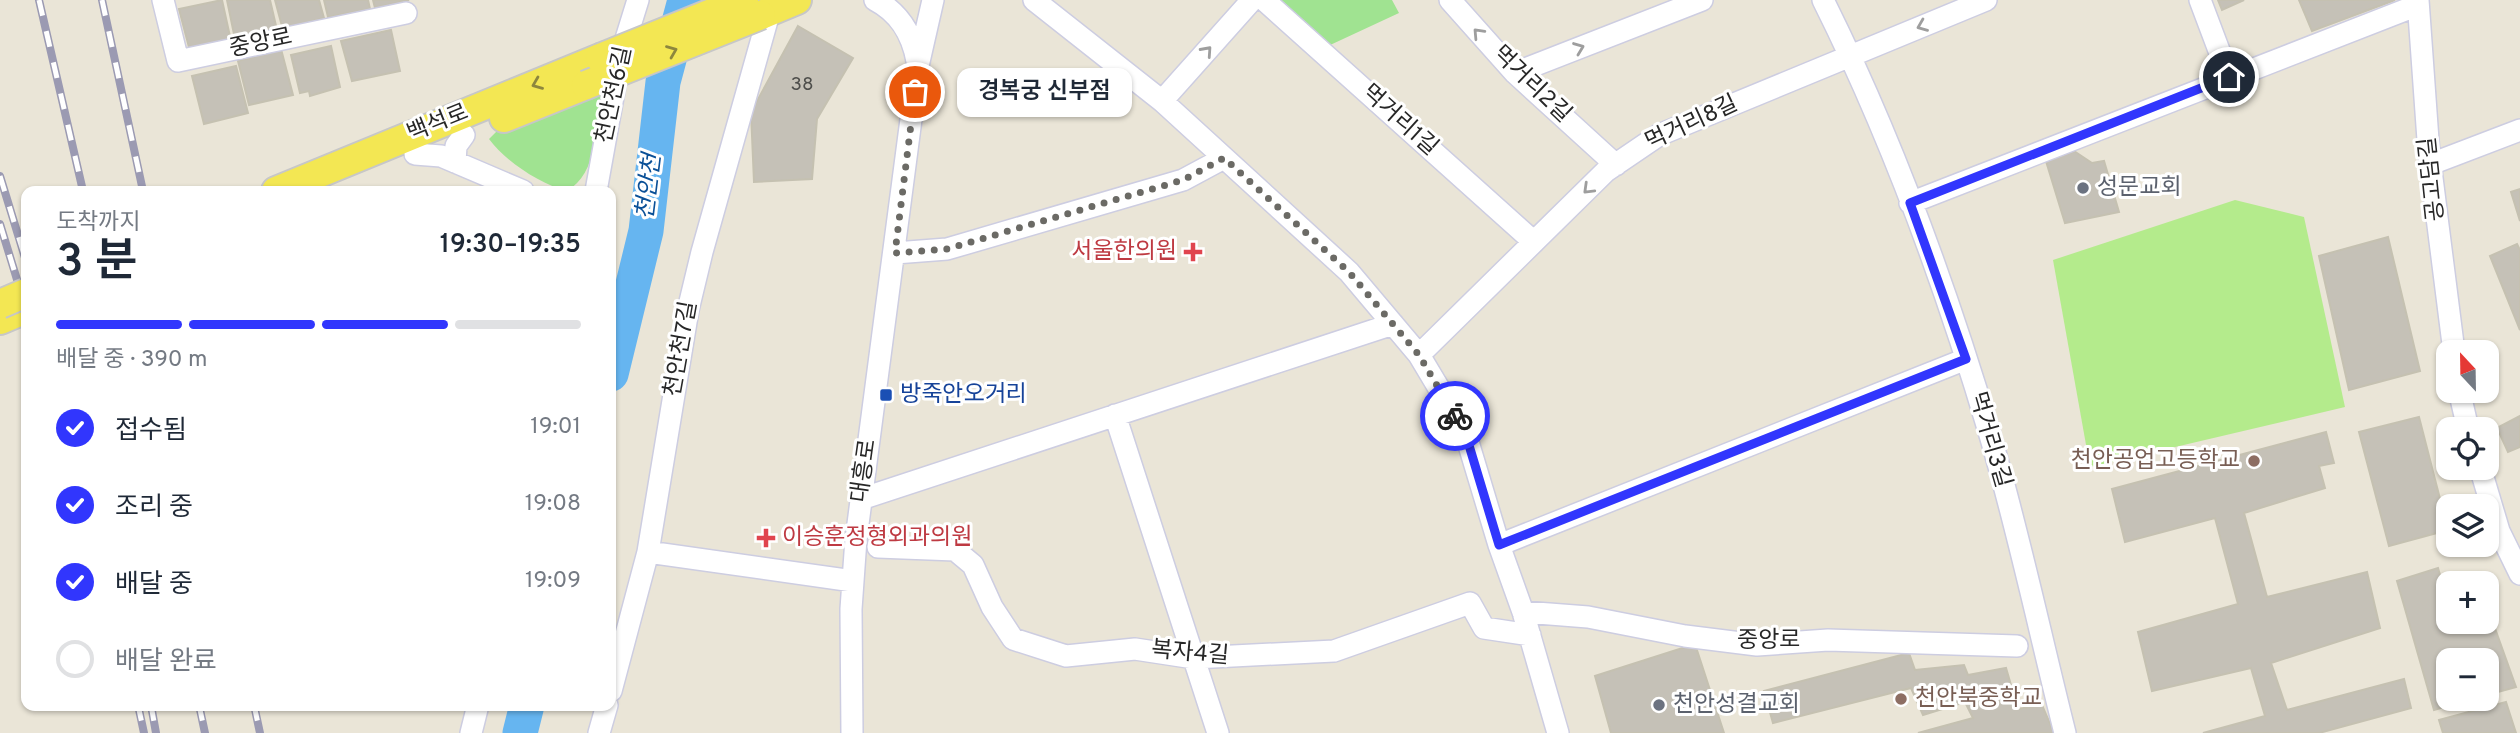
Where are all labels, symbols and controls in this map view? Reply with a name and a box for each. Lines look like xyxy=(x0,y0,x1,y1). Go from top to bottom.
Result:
one-way arrow xyxy=(1917,18,1930,32)
street label: 중앙로 xyxy=(227,23,295,65)
one-way arrow xyxy=(1474,28,1486,41)
street label: 먹거리2길 xyxy=(1485,40,1577,130)
one-way arrow xyxy=(1572,42,1584,56)
street label: 천안천6길 xyxy=(591,44,639,146)
one-way arrow xyxy=(666,45,678,59)
one-way arrow xyxy=(1199,46,1211,59)
pin xyxy=(2199,47,2259,107)
icon: home xyxy=(2210,58,2248,96)
pin xyxy=(885,62,945,122)
callout: 경복궁 신부점 xyxy=(957,68,1132,116)
house number: 38 xyxy=(790,73,814,97)
icon: bag xyxy=(896,73,934,111)
one-way arrow xyxy=(531,75,543,89)
text: 경복궁 신부점 xyxy=(978,78,1111,107)
street label: 먹거리1길 xyxy=(1355,79,1443,163)
street label: 먹거리8길 xyxy=(1641,90,1743,158)
street label: 백석로 xyxy=(403,99,473,149)
street label: 공고담길 xyxy=(2414,135,2452,223)
water label: 천안천 xyxy=(631,149,669,222)
place label: 성문교회 xyxy=(2097,174,2182,203)
marker: 성문교회 xyxy=(2075,180,2091,196)
one-way arrow xyxy=(1584,181,1596,193)
text: 도착까지 xyxy=(56,209,141,238)
text: 19:30–19:35 xyxy=(440,229,581,262)
text: 3 분 xyxy=(56,234,137,293)
place label: 서울한의원 xyxy=(1071,238,1177,267)
marker: 서울한의원 xyxy=(1183,242,1203,262)
street label: 천안천7길 xyxy=(659,299,705,399)
north arrow xyxy=(2436,340,2499,402)
map controls xyxy=(2436,340,2499,711)
text: 배달 중 · 390 m xyxy=(56,346,207,375)
place label: 방죽안오거리 xyxy=(900,381,1027,410)
courier xyxy=(1420,381,1490,451)
marker: 방죽안오거리 xyxy=(878,387,894,403)
street label: 먹거리3길 xyxy=(1961,389,2017,491)
icon: bike xyxy=(1436,397,1474,435)
icon: check xyxy=(56,409,94,447)
text: 19:01 xyxy=(530,413,581,442)
text: 접수됨 xyxy=(115,415,187,448)
button: locate xyxy=(2436,417,2499,480)
street label: 대흥로 xyxy=(846,438,884,504)
place label: 천안공업고등학교 xyxy=(2071,447,2240,476)
marker: 천안공업고등학교 xyxy=(2246,453,2262,469)
icon: check xyxy=(56,486,94,524)
text: 19:08 xyxy=(525,490,581,519)
text: 조리 중 xyxy=(115,492,193,525)
button: layers xyxy=(2436,494,2499,557)
place label: 이승훈정형외과의원 xyxy=(782,524,972,553)
marker: 이승훈정형외과의원 xyxy=(756,528,776,548)
icon: check xyxy=(56,563,94,601)
text: 19:09 xyxy=(525,567,581,596)
text: 배달 중 xyxy=(115,569,193,602)
button: + xyxy=(2436,571,2499,634)
street label: 중앙로 xyxy=(1737,627,1801,656)
street label: 복자4길 xyxy=(1150,636,1230,672)
text: 배달 완료 xyxy=(115,646,217,679)
button: − xyxy=(2436,648,2499,711)
place label: 천안북중학교 xyxy=(1915,685,2042,714)
place label: 천안성결교회 xyxy=(1673,691,1800,720)
marker: 천안북중학교 xyxy=(1893,691,1909,707)
marker: 천안성결교회 xyxy=(1651,697,1667,713)

